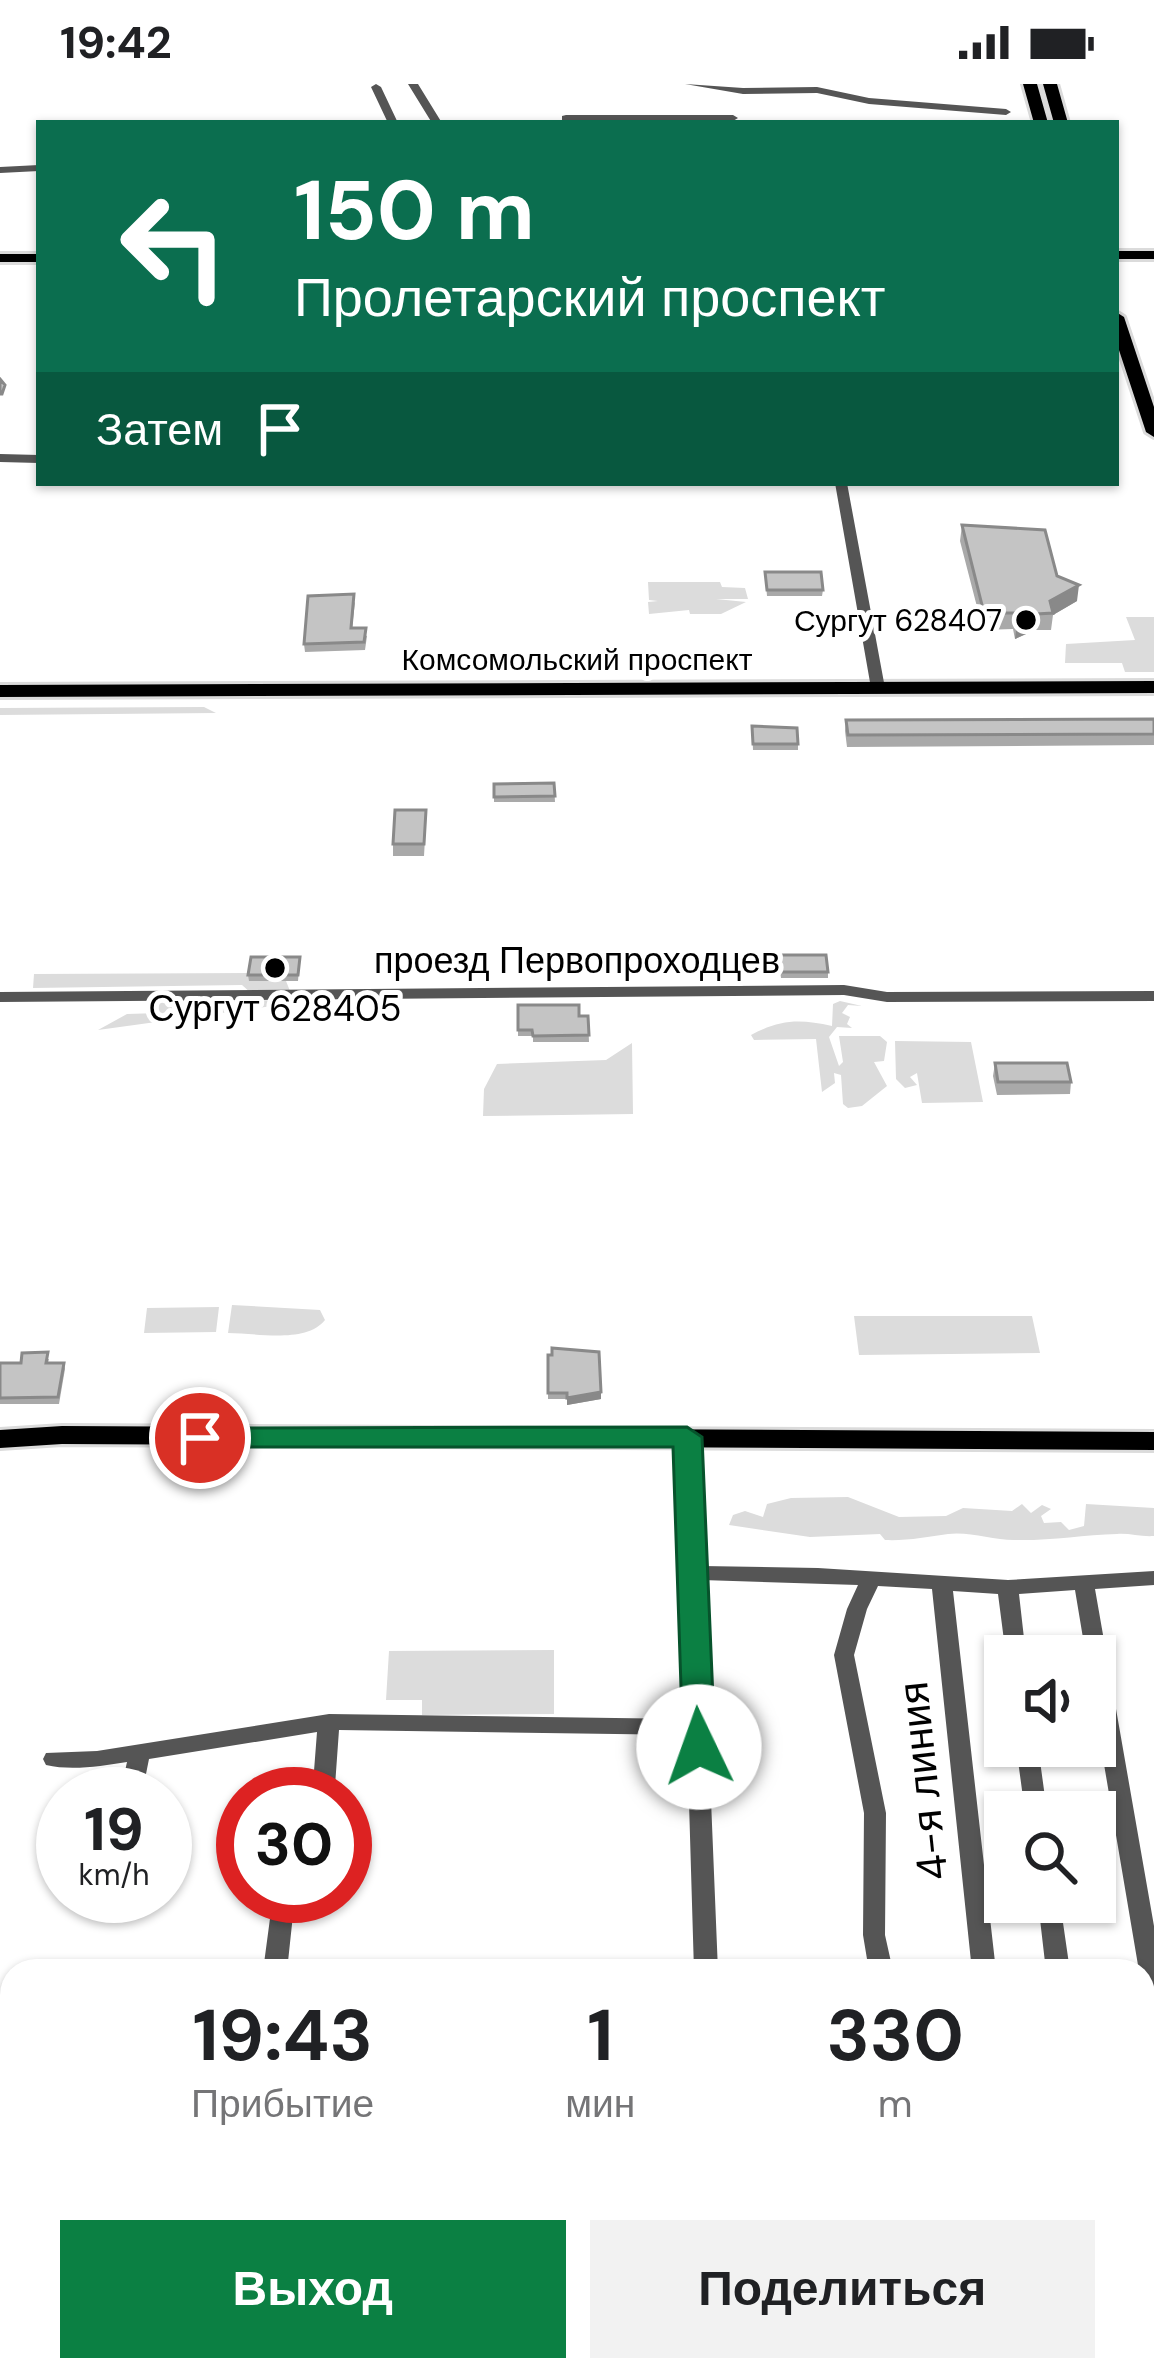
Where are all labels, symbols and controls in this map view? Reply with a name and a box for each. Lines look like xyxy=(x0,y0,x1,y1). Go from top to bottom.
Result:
text: 19:42 xyxy=(60,13,172,72)
text: 150 m xyxy=(294,156,535,265)
icon: left xyxy=(96,168,252,324)
text: Пролетарский проспект xyxy=(294,262,886,333)
icon: arrive xyxy=(247,396,313,462)
text: Затем xyxy=(96,400,223,459)
place label: Сургут 628407 xyxy=(794,601,1002,640)
marker: Сургут 628407 xyxy=(1013,607,1039,633)
street label: Комсомольский проспект xyxy=(402,640,753,679)
street label: проезд Первопроходцев xyxy=(374,937,780,984)
marker: Сургут 628405 xyxy=(262,955,288,981)
place label: Сургут 628405 xyxy=(149,985,401,1032)
pin xyxy=(149,1387,251,1489)
icon: arrive xyxy=(167,1405,233,1471)
map controls xyxy=(984,1635,1116,1923)
button: sound xyxy=(984,1635,1116,1767)
street label: 4-я линия xyxy=(885,1679,961,1883)
position arrow xyxy=(636,1684,762,1810)
speed limit sign: 30 xyxy=(216,1767,372,1923)
text: 19 xyxy=(84,1790,144,1869)
button: search xyxy=(984,1791,1116,1923)
text: km/h xyxy=(79,1855,149,1894)
text: 19:43 xyxy=(192,1989,373,2082)
text: 1 xyxy=(587,1989,613,2082)
text: 330 xyxy=(826,1989,964,2082)
text: Прибытие xyxy=(191,2078,374,2129)
text: мин xyxy=(565,2078,635,2129)
text: m xyxy=(878,2078,913,2129)
button: Выход xyxy=(60,2220,566,2358)
button: Поделиться xyxy=(590,2220,1095,2358)

